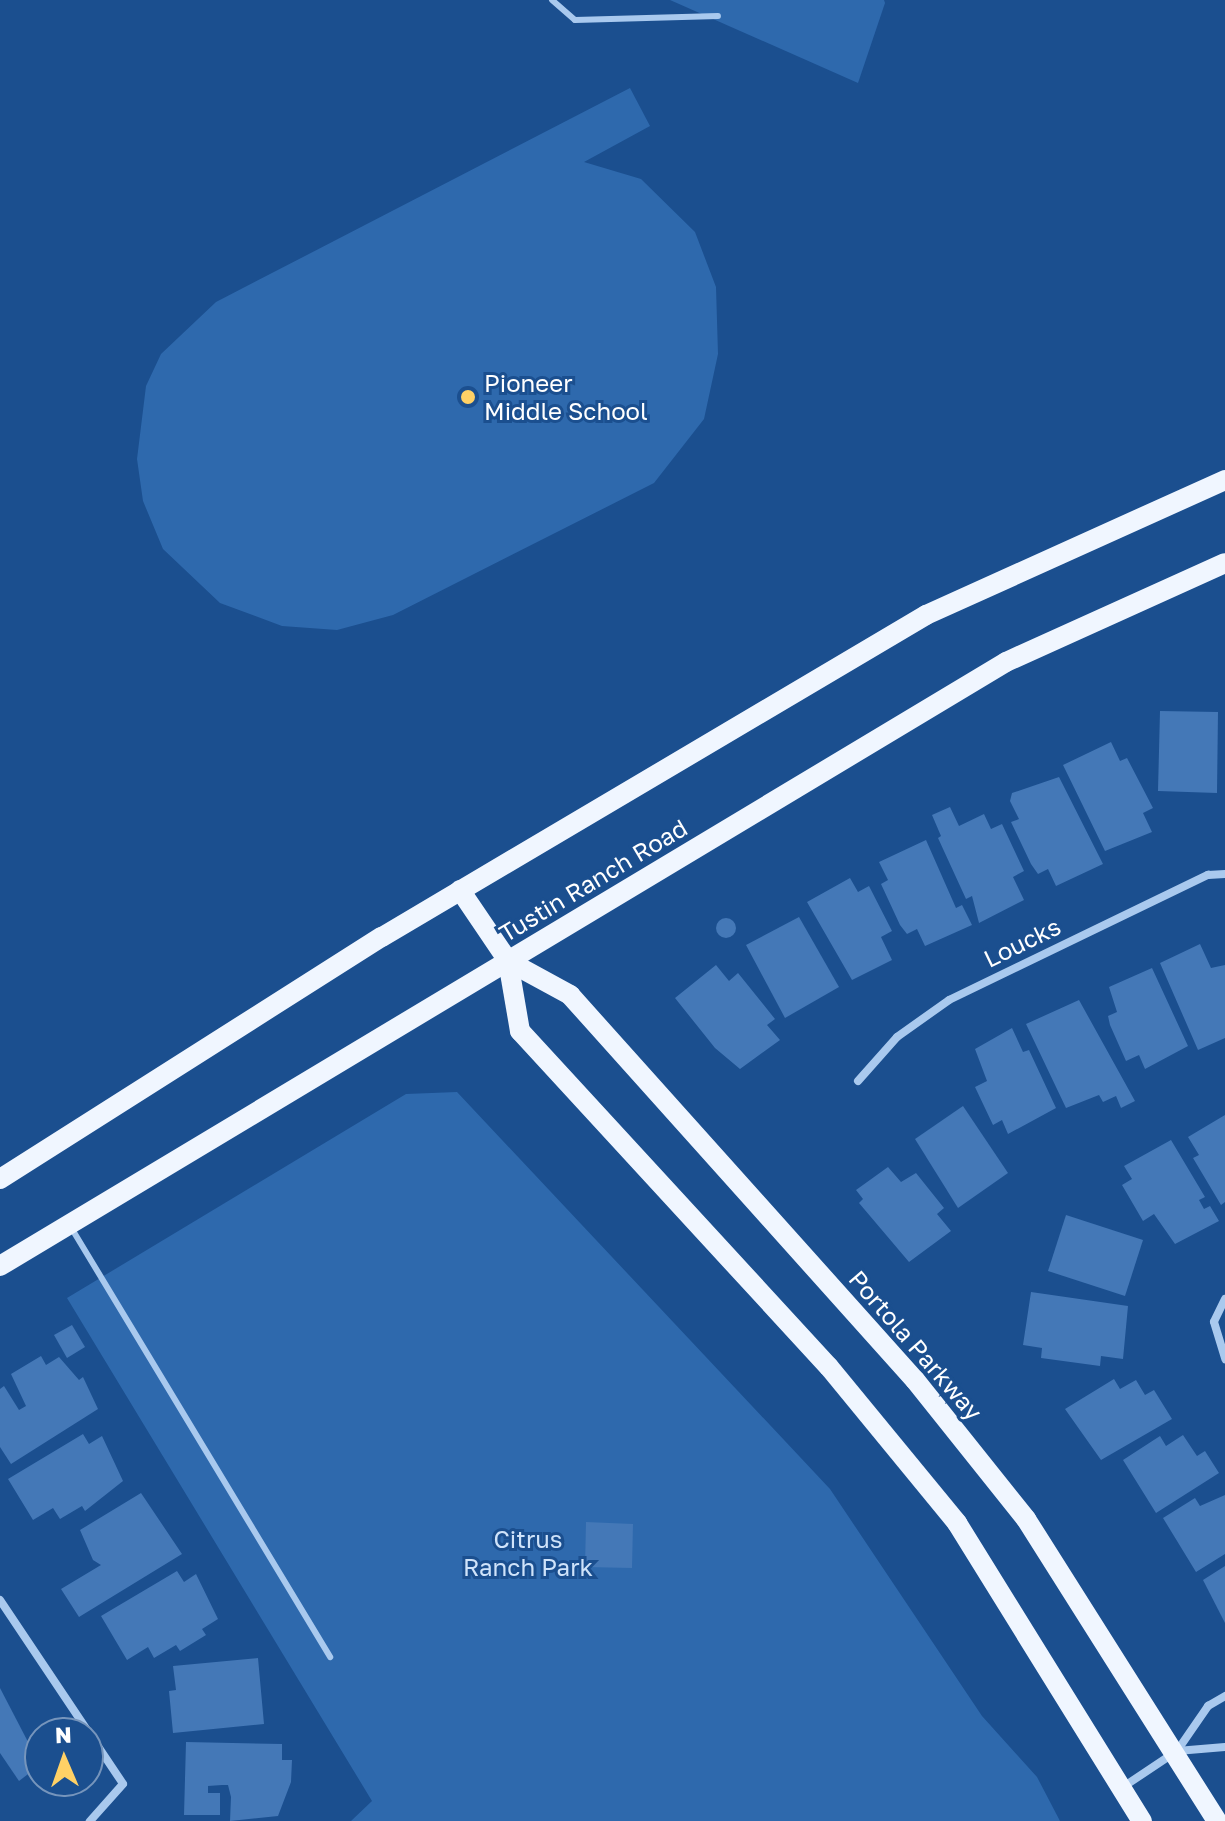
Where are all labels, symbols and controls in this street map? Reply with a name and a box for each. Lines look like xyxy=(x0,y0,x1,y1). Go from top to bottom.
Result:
place label: Pioneer Middle School xyxy=(484,369,648,425)
marker: Pioneer Middle School xyxy=(459,388,477,406)
street label: Tustin Ranch Road xyxy=(494,813,692,947)
street label: Loucks xyxy=(979,911,1065,973)
street label: Portola Parkway xyxy=(843,1264,989,1426)
park label: Citrus Ranch Park xyxy=(463,1525,593,1581)
north arrow xyxy=(24,1717,104,1797)
text: N xyxy=(54,1721,72,1748)

